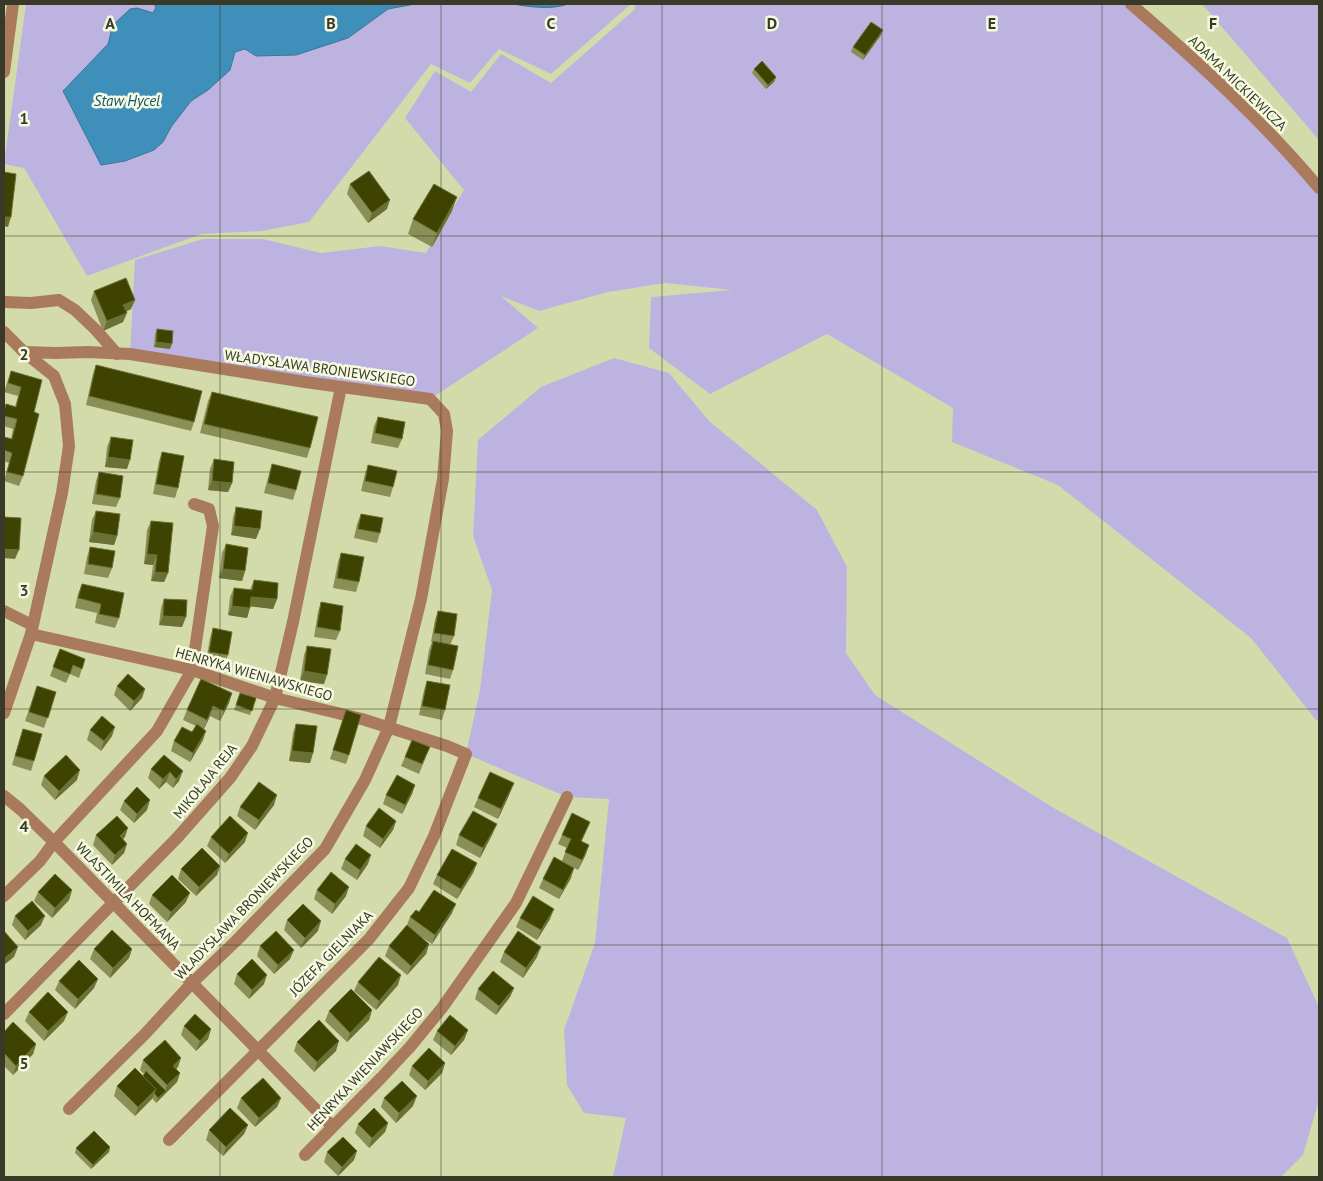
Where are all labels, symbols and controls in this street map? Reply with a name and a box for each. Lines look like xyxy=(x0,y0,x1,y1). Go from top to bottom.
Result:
text: A xyxy=(105,13,115,33)
text: B xyxy=(326,13,336,33)
text: C xyxy=(547,13,556,33)
text: D xyxy=(767,13,777,33)
text: E xyxy=(988,13,996,33)
text: F xyxy=(1209,13,1217,33)
street label: ADAMA MICKIEWICZA xyxy=(1185,31,1291,135)
water label: Staw Hycel xyxy=(94,91,160,110)
text: 1 xyxy=(19,108,29,128)
text: 2 xyxy=(19,344,29,364)
street label: WŁADYSŁAWA BRONIEWSKIEGO xyxy=(224,346,416,390)
text: 3 xyxy=(19,580,29,600)
street label: HENRYKA WIENIAWSKIEGO xyxy=(173,643,335,705)
street label: MIKOŁAJA REJA xyxy=(169,739,241,822)
text: 4 xyxy=(19,816,29,836)
street label: WŁADYSŁAWA BRONIEWSKIEGO xyxy=(171,833,317,983)
street label: WLASTIMILA HOFMANA xyxy=(72,838,185,954)
street label: JÓZEFA GIELNIAKA xyxy=(285,906,377,1000)
street label: HENRYKA WIENIAWSKIEGO xyxy=(303,1003,427,1135)
text: 5 xyxy=(19,1053,29,1073)

